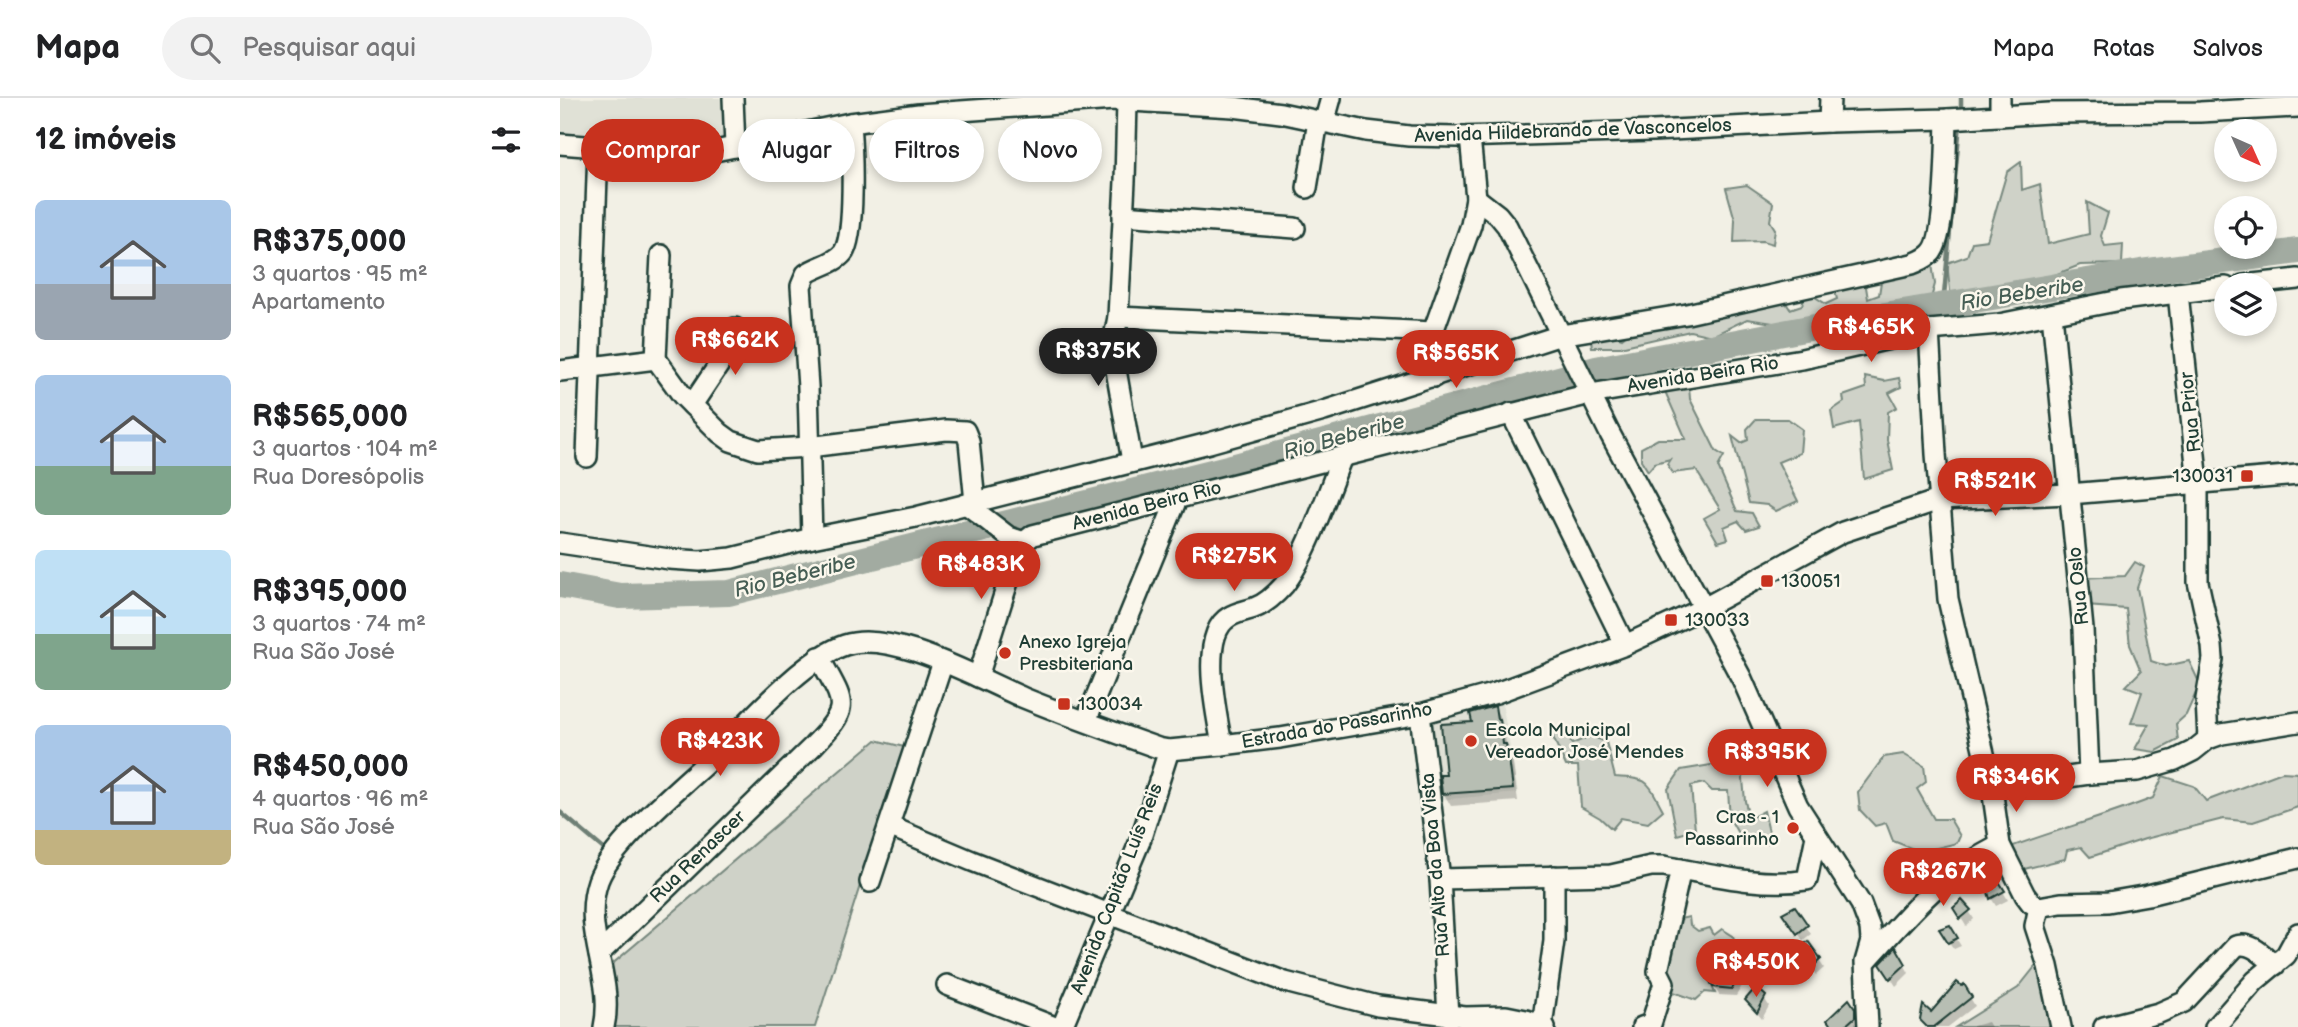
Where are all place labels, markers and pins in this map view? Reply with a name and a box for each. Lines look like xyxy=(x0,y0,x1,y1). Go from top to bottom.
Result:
pin: R$465K xyxy=(1814,304,1928,364)
pin: R$662K xyxy=(678,317,792,377)
pin: R$375K xyxy=(1041,328,1155,388)
pin: R$565K xyxy=(1399,330,1513,390)
pin: R$521K xyxy=(1938,458,2052,518)
place label: 130031 xyxy=(2173,465,2233,488)
marker: 130031 xyxy=(2239,468,2255,484)
pin: R$275K xyxy=(1177,533,1291,593)
pin: R$483K xyxy=(924,542,1038,601)
place label: 130051 xyxy=(1781,570,1841,593)
marker: 130051 xyxy=(1759,573,1775,589)
place label: 130033 xyxy=(1685,609,1750,632)
marker: 130033 xyxy=(1663,612,1679,628)
place label: Anexo Igreja Presbiteriana xyxy=(1019,631,1133,676)
marker: Anexo Igreja Presbiteriana xyxy=(997,645,1013,661)
place label: 130034 xyxy=(1078,693,1143,716)
marker: 130034 xyxy=(1056,696,1072,712)
pin: R$423K xyxy=(663,718,777,778)
place label: Escola Municipal Vereador José Mendes xyxy=(1485,719,1684,764)
pin: R$395K xyxy=(1710,730,1824,789)
marker: Escola Municipal Vereador José Mendes xyxy=(1463,733,1479,749)
pin: R$346K xyxy=(1959,754,2073,814)
place label: Cras - 1 Passarinho xyxy=(1684,806,1779,851)
marker: Cras - 1 Passarinho xyxy=(1785,820,1801,836)
pin: R$267K xyxy=(1886,848,2000,908)
pin: R$450K xyxy=(1699,940,1813,999)

